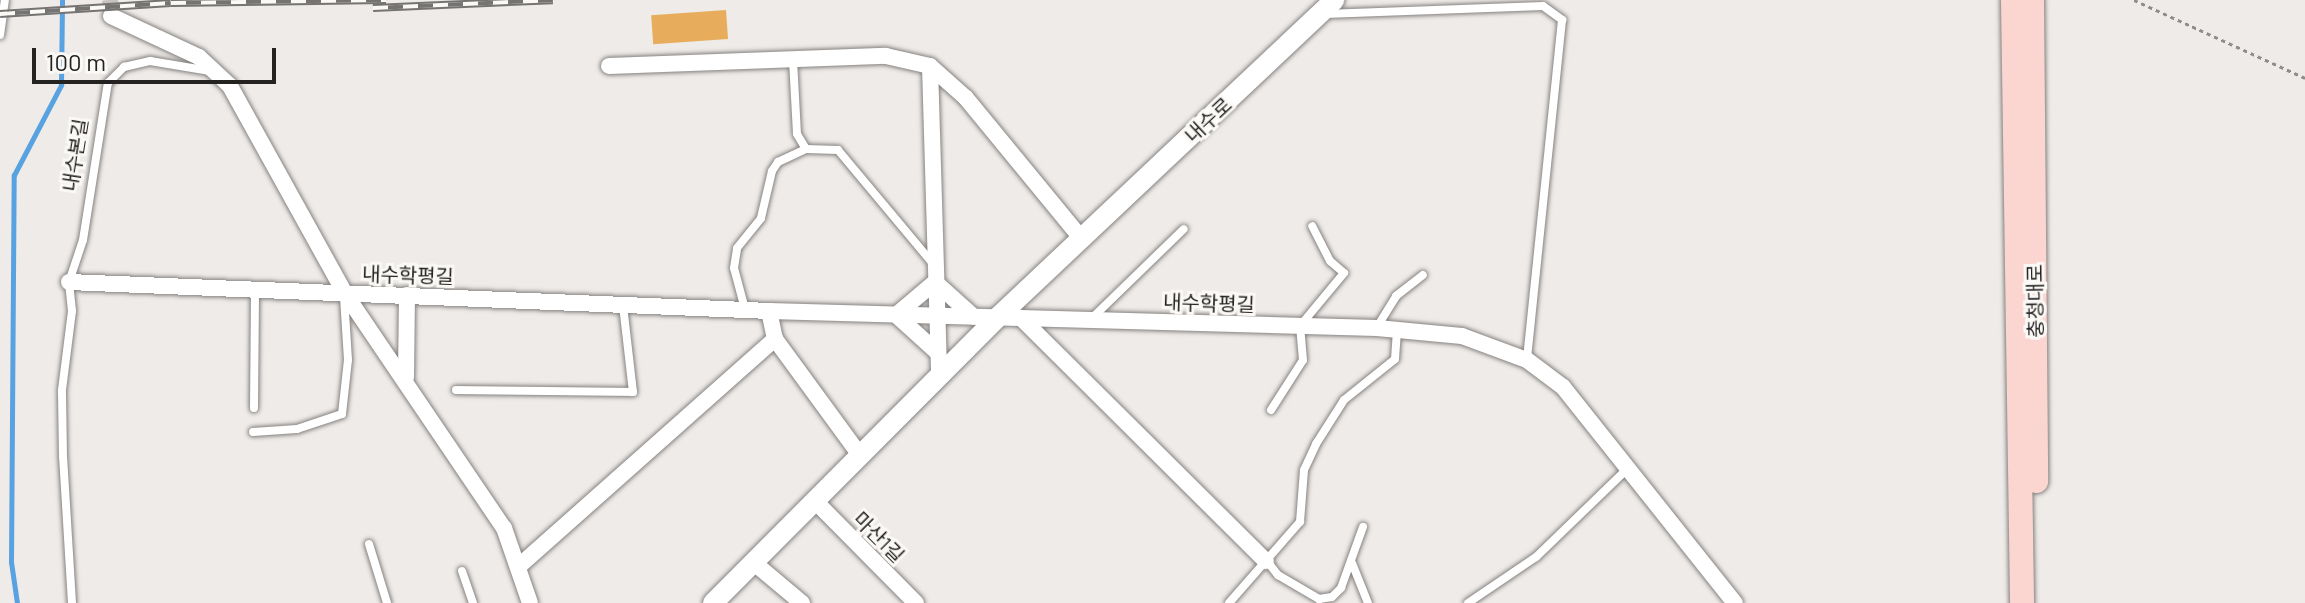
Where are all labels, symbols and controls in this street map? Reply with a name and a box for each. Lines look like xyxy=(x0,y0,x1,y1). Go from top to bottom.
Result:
scale bar xyxy=(36,32,280,82)
text: 100 m xyxy=(46,47,106,76)
street label: 내수로 xyxy=(1180,92,1236,148)
street label: 내수본길 xyxy=(57,117,93,193)
street label: 내수학평길 xyxy=(362,261,454,289)
street label: 충청대로 xyxy=(2022,264,2048,338)
street label: 내수학평길 xyxy=(1163,289,1255,317)
street label: 마산1길 xyxy=(849,507,909,567)

